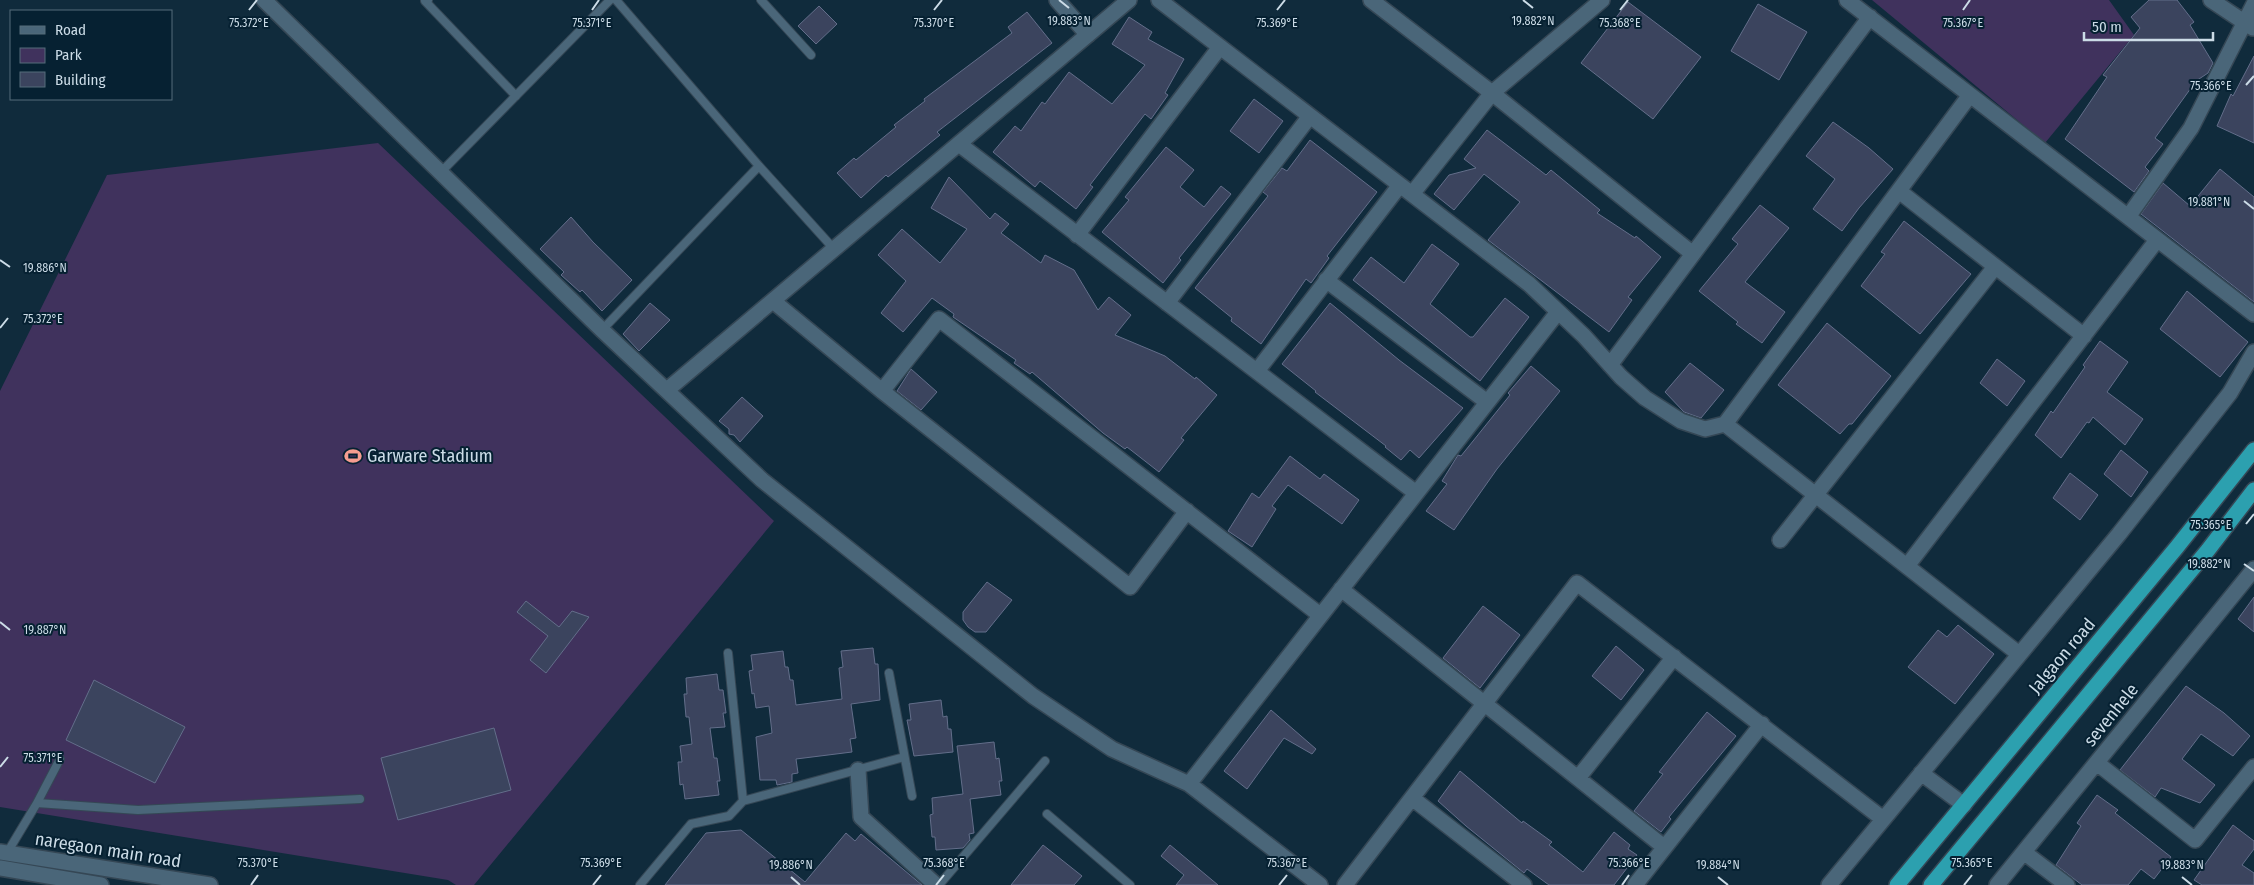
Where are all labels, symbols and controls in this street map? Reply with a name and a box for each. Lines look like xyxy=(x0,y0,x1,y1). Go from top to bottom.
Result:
legend xyxy=(10,10,172,100)
scale bar xyxy=(2084,10,2213,42)
text: 19.883°N xyxy=(1047,14,1091,28)
text: 19.882°N xyxy=(1511,14,1555,28)
text: 75.372°E xyxy=(229,16,269,30)
text: 75.371°E xyxy=(573,16,612,30)
text: 75.370°E xyxy=(914,16,955,30)
text: 75.369°E xyxy=(1256,16,1298,30)
text: 75.368°E xyxy=(1599,16,1641,30)
text: 75.367°E xyxy=(1943,16,1983,30)
text: 50 m xyxy=(2092,18,2122,36)
text: Road xyxy=(55,21,86,39)
text: Park xyxy=(55,46,82,64)
text: Building xyxy=(55,71,106,89)
text: 75.366°E xyxy=(2190,79,2232,93)
text: 19.881°N xyxy=(2188,195,2230,209)
text: 19.886°N xyxy=(23,261,67,275)
text: 75.372°E xyxy=(23,312,63,326)
place label: Garware Stadium xyxy=(367,445,493,467)
sports icon: Garware Stadium xyxy=(343,446,363,466)
text: 75.365°E xyxy=(2191,518,2232,532)
text: 19.882°N xyxy=(2187,557,2231,571)
street label: Jalgaon road xyxy=(2024,614,2100,698)
text: 19.887°N xyxy=(24,623,66,637)
street label: sevenhele xyxy=(2079,679,2143,751)
text: 75.371°E xyxy=(24,751,63,765)
street label: naregaon main road xyxy=(33,828,183,872)
text: 75.370°E xyxy=(238,856,279,870)
text: 75.369°E xyxy=(580,856,622,870)
text: 75.368°E xyxy=(923,856,965,870)
text: 75.367°E xyxy=(1267,856,1307,870)
text: 75.366°E xyxy=(1608,856,1650,870)
text: 75.365°E xyxy=(1952,856,1993,870)
text: 19.886°N xyxy=(769,858,813,872)
text: 19.884°N xyxy=(1696,858,1740,872)
text: 19.883°N xyxy=(2160,858,2204,872)

